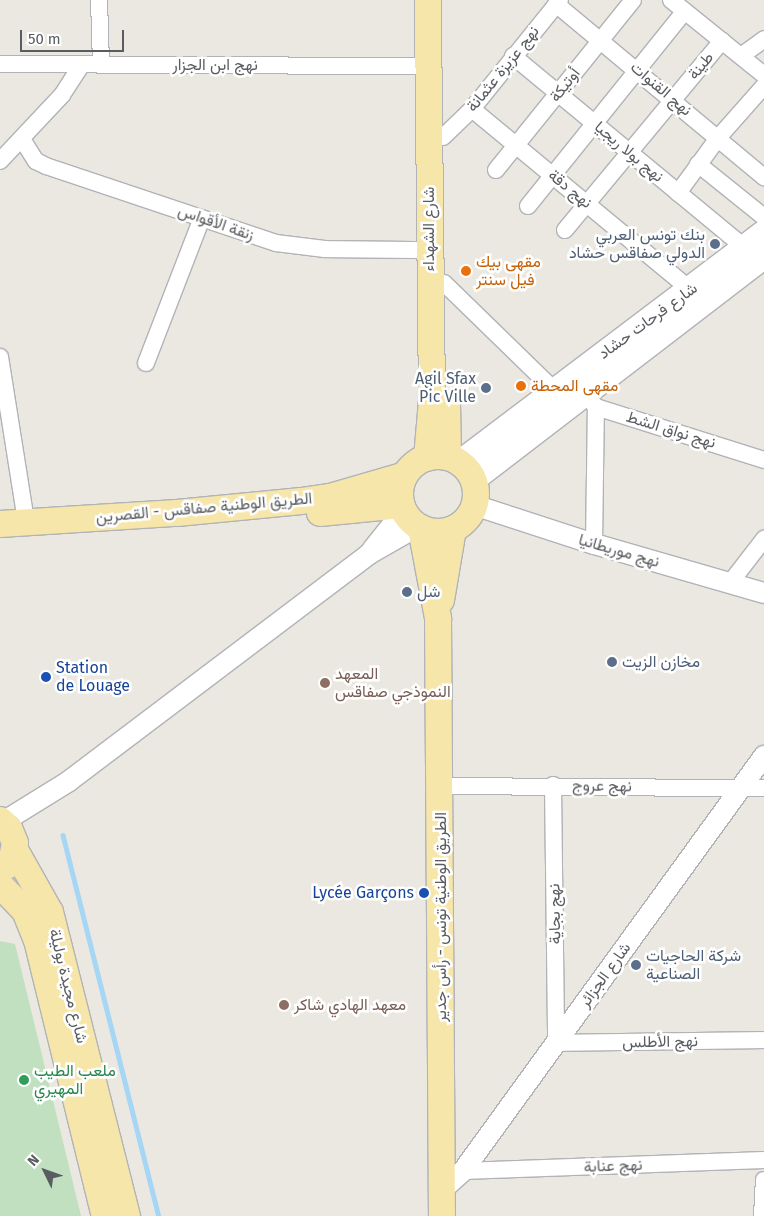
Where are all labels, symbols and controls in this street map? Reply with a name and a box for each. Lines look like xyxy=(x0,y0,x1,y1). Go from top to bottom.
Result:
scale bar xyxy=(22,20,126,52)
street label: نهج عزيزة عثمانة xyxy=(463,22,543,116)
text: 50 m xyxy=(28,30,61,48)
street label: طينة xyxy=(684,48,718,84)
street label: نهج ابن الجزار xyxy=(172,55,258,75)
street label: نهج القنوات xyxy=(626,58,696,120)
street label: أوتيكة xyxy=(546,64,584,106)
street label: نهج بولا ريجيا xyxy=(591,118,667,186)
street label: نهج دقة xyxy=(544,165,596,213)
street label: شارع الشهداء xyxy=(419,187,439,271)
street label: زنقة الأقواس xyxy=(175,201,257,245)
place label: بنك تونس العربي الدولي صفاقس حشاد xyxy=(569,225,705,263)
marker: بنك تونس العربي الدولي صفاقس حشاد xyxy=(709,238,721,250)
place label: مقهى بيك فيل سنتر xyxy=(476,252,541,290)
marker: مقهى بيك فيل سنتر xyxy=(460,265,472,277)
street label: شارع فرحات حشاد xyxy=(595,279,701,363)
place label: Agil Sfax Pic Ville xyxy=(415,369,476,407)
place label: مقهى المحطة xyxy=(531,376,618,396)
marker: مقهى المحطة xyxy=(515,380,527,392)
marker: Agil Sfax Pic Ville xyxy=(480,382,492,394)
street label: نهج نواق الشط xyxy=(624,407,718,453)
street label: الطريق الوطنية صفاقس - القصرين xyxy=(95,489,313,527)
street label: نهج موريطانيا xyxy=(576,530,662,572)
place label: شل xyxy=(417,582,440,602)
marker: شل xyxy=(401,586,413,598)
place label: مخازن الزيت xyxy=(622,652,700,672)
marker: مخازن الزيت xyxy=(606,656,618,668)
place label: Station de Louage xyxy=(56,658,130,696)
place label: المعهد النموذجي صفاقس xyxy=(335,664,451,702)
marker: Station de Louage xyxy=(40,671,52,683)
marker: المعهد النموذجي صفاقس xyxy=(319,677,331,689)
street label: نهج عروج xyxy=(572,776,632,796)
street label: الطريق الوطنية تونس - رأس جدير xyxy=(431,812,451,1022)
place label: Lycée Garçons xyxy=(312,883,414,903)
street label: نهج بجاية xyxy=(545,883,565,945)
marker: Lycée Garçons xyxy=(418,887,430,899)
street label: شارع مجيدة بوليلة xyxy=(44,927,92,1045)
street label: شارع الجزائر xyxy=(575,939,635,1011)
place label: شركة الحاجيات الصناعية xyxy=(646,946,741,984)
marker: شركة الحاجيات الصناعية xyxy=(630,959,642,971)
place label: معهد الهادي شاكر xyxy=(294,995,406,1015)
marker: معهد الهادي شاكر xyxy=(278,999,290,1011)
street label: نهج الأطلس xyxy=(622,1032,698,1052)
place label: ملعب الطيب المهيري xyxy=(34,1061,116,1099)
marker: ملعب الطيب المهيري xyxy=(18,1074,30,1086)
north arrow xyxy=(20,1146,70,1196)
text: N xyxy=(24,1151,43,1170)
street label: نهج عنابة xyxy=(583,1155,643,1177)

